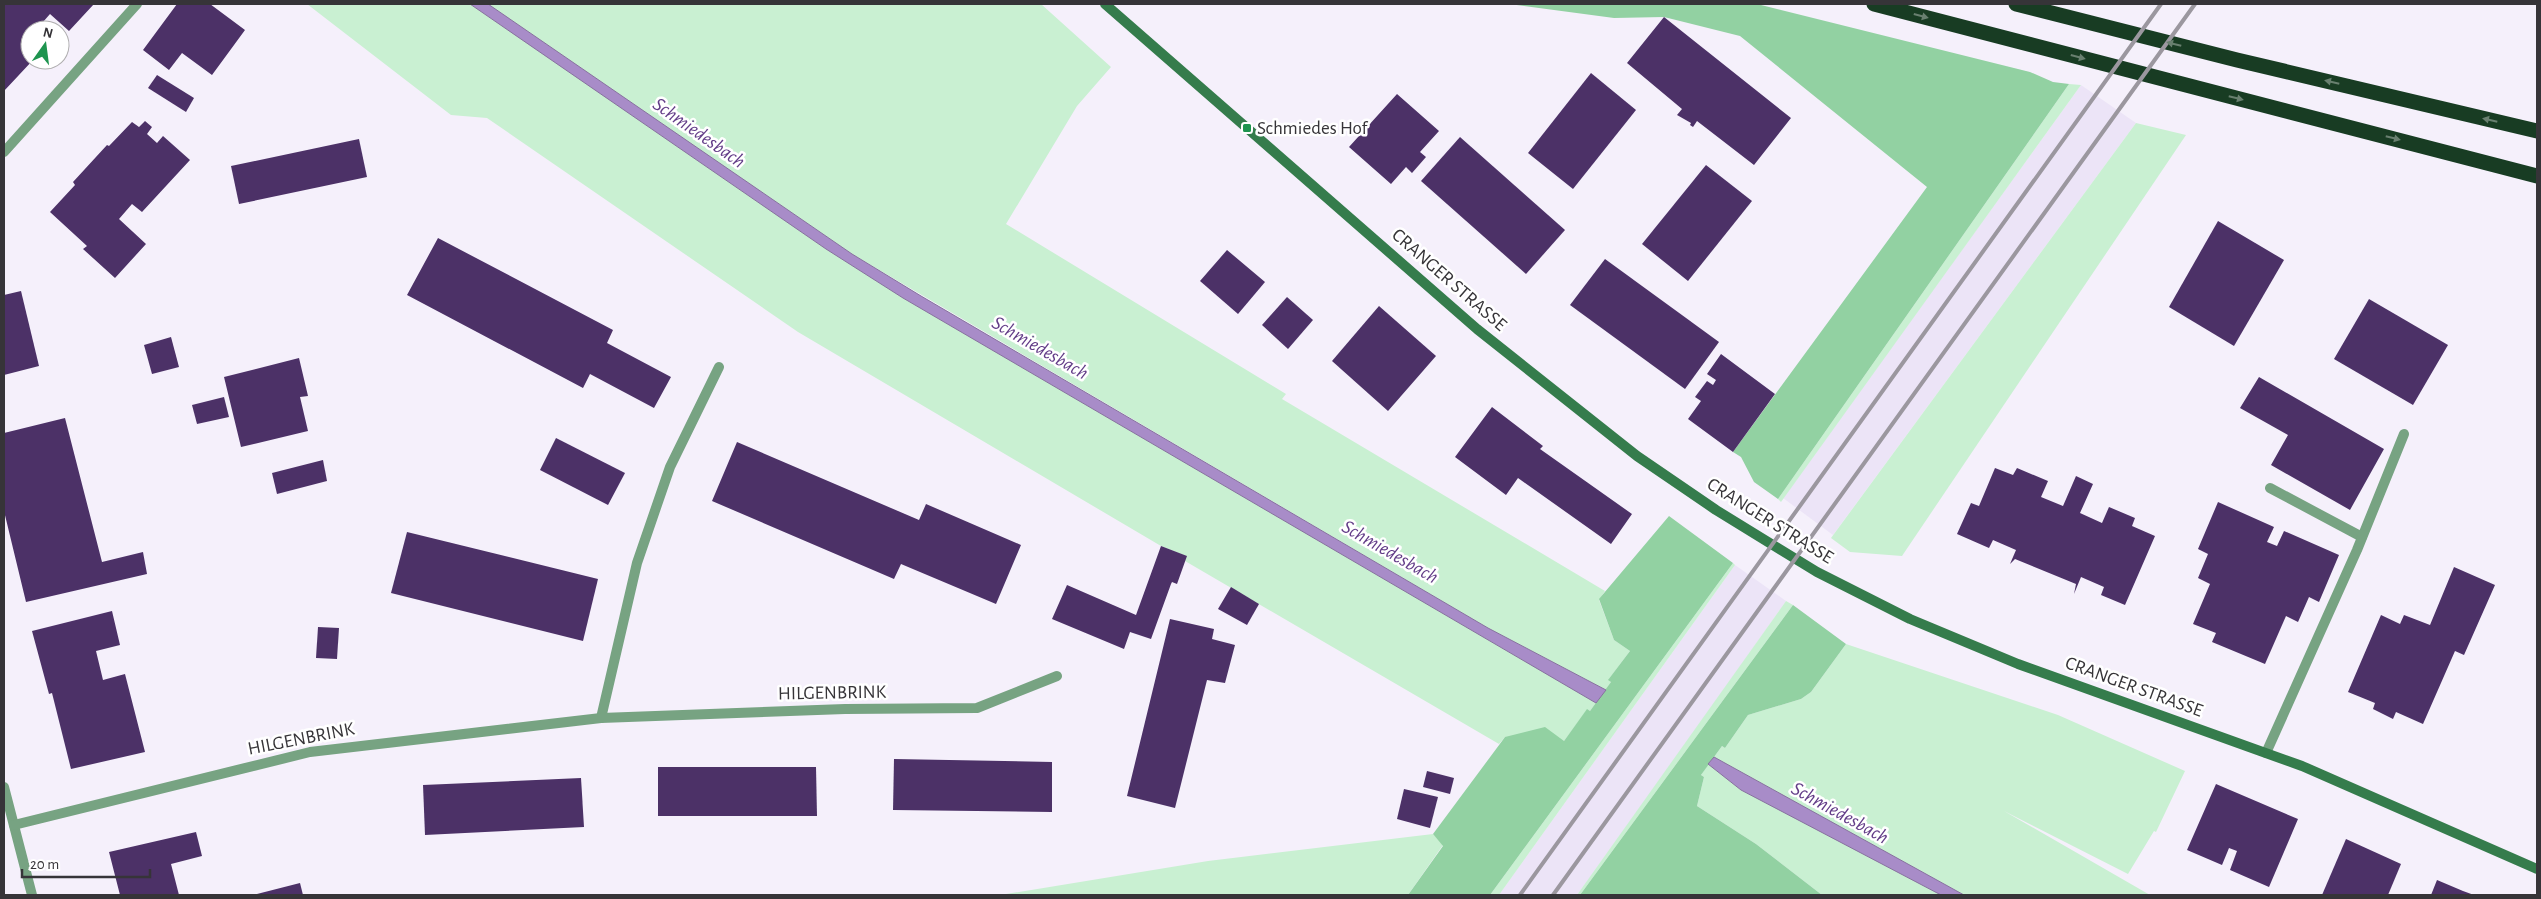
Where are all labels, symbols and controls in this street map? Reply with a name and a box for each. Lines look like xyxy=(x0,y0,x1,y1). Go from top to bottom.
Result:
one-way arrow xyxy=(1914,12,1929,20)
north arrow xyxy=(20,20,70,70)
text: N xyxy=(41,25,54,41)
one-way arrow xyxy=(2166,40,2181,48)
one-way arrow xyxy=(2071,53,2086,61)
one-way arrow xyxy=(2324,78,2339,86)
water label: Schmiedesbach xyxy=(649,94,749,172)
one-way arrow xyxy=(2228,94,2243,102)
one-way arrow xyxy=(2482,116,2497,124)
place label: Schmiedes Hof xyxy=(1257,119,1368,138)
marker: Schmiedes Hof xyxy=(1241,122,1253,134)
one-way arrow xyxy=(2386,135,2401,143)
street label: CRANGER STRASSE xyxy=(1388,225,1510,335)
water label: Schmiedesbach xyxy=(988,312,1092,384)
street label: CRANGER STRASSE xyxy=(1704,475,1836,567)
water label: Schmiedesbach xyxy=(1338,516,1442,588)
street label: CRANGER STRASSE xyxy=(2063,653,2205,721)
street label: HILGENBRINK xyxy=(778,683,887,703)
street label: HILGENBRINK xyxy=(246,719,356,759)
water label: Schmiedesbach xyxy=(1788,778,1892,848)
scale bar xyxy=(22,846,150,878)
text: 20 m xyxy=(30,857,59,872)

